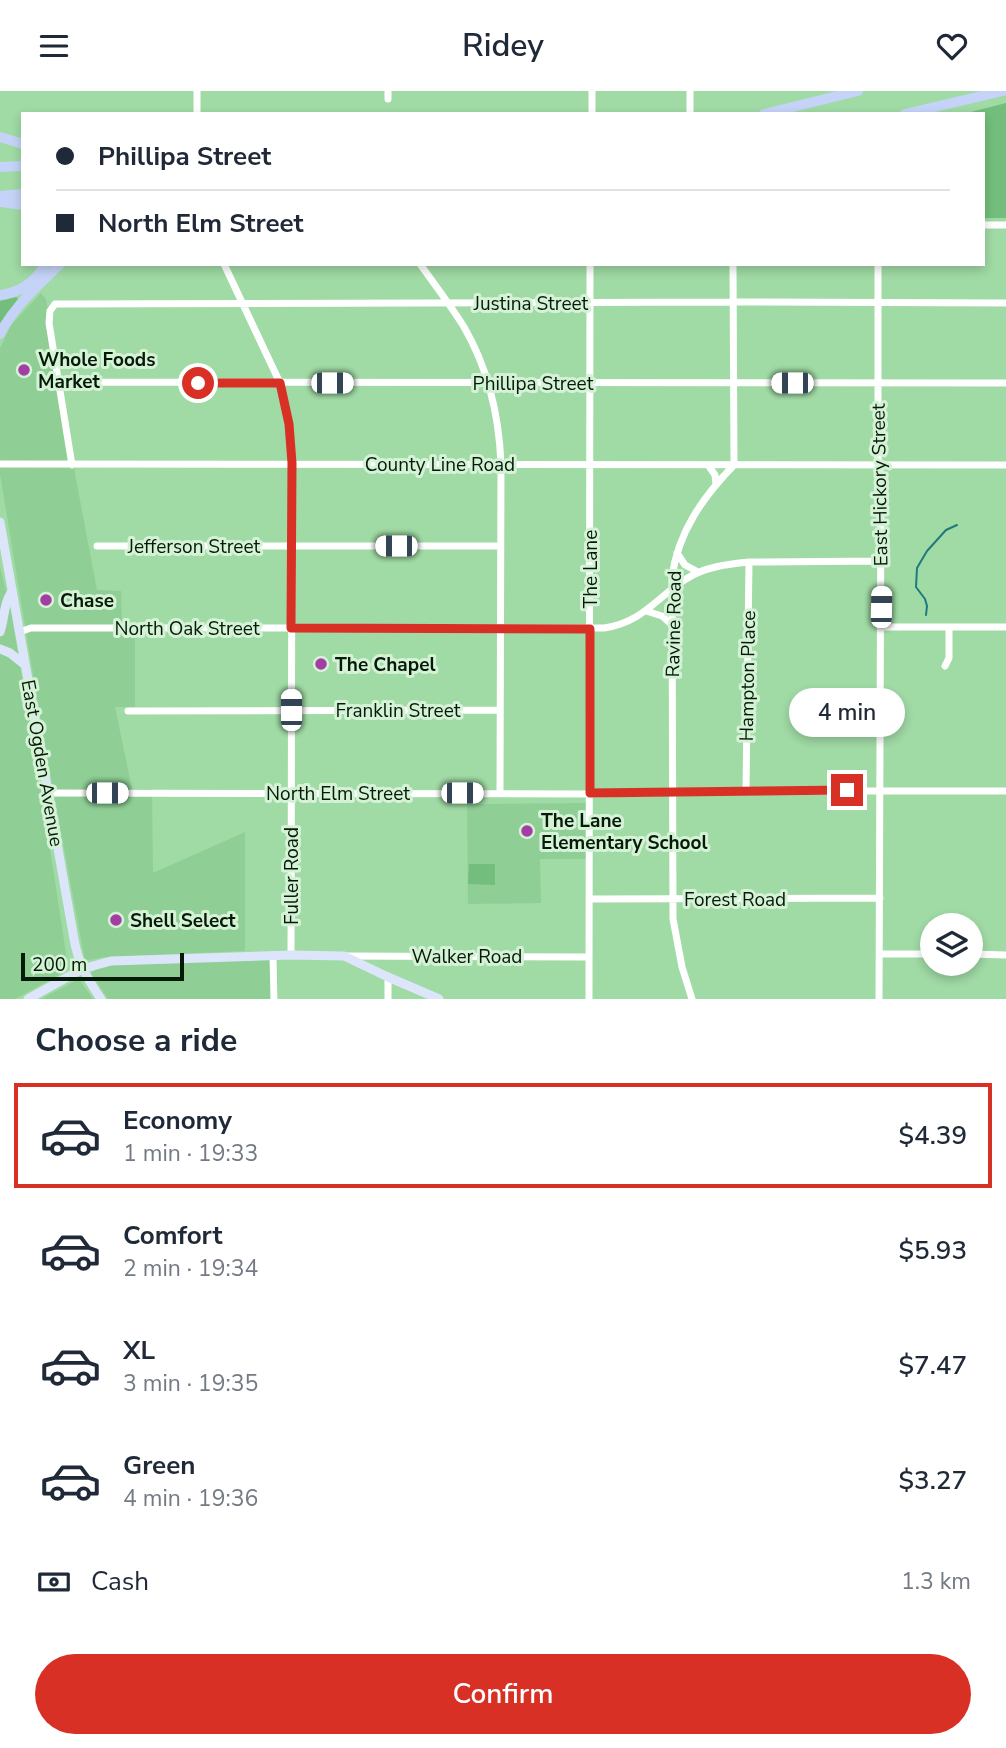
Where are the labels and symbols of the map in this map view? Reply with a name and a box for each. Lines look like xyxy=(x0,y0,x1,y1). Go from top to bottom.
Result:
street label: Justina Street xyxy=(473,291,589,317)
place label: Whole Foods Market xyxy=(38,347,156,395)
marker: Whole Foods Market xyxy=(16,362,32,378)
route start xyxy=(182,367,214,399)
street label: Phillipa Street xyxy=(473,371,594,397)
car xyxy=(312,373,354,394)
car xyxy=(772,373,814,394)
street label: East Hickory Street xyxy=(866,403,894,567)
street label: County Line Road xyxy=(365,452,515,478)
street label: The Lane xyxy=(578,530,604,608)
street label: Jefferson Street xyxy=(127,534,261,560)
car xyxy=(376,536,418,557)
street label: Ravine Road xyxy=(660,570,688,678)
car xyxy=(871,586,892,628)
place label: Chase xyxy=(60,588,114,614)
marker: Chase xyxy=(38,592,54,608)
street label: Hampton Place xyxy=(734,610,762,742)
street label: North Oak Street xyxy=(114,616,260,642)
place label: The Chapel xyxy=(335,652,436,678)
marker: The Chapel xyxy=(313,656,329,672)
street label: East Ogden Avenue xyxy=(15,678,69,849)
car xyxy=(281,689,302,731)
callout: 4 min xyxy=(789,689,905,737)
street label: Franklin Street xyxy=(336,698,461,724)
route end xyxy=(831,774,863,806)
street label: North Elm Street xyxy=(266,781,410,807)
car xyxy=(87,783,129,804)
car xyxy=(442,783,484,804)
place label: The Lane Elementary School xyxy=(541,808,708,856)
marker: The Lane Elementary School xyxy=(519,823,535,839)
street label: Fuller Road xyxy=(279,827,305,925)
street label: Forest Road xyxy=(684,887,786,913)
place label: Shell Select xyxy=(130,908,236,934)
marker: Shell Select xyxy=(108,912,124,928)
street label: Walker Road xyxy=(412,944,522,970)
scale bar xyxy=(21,950,184,982)

